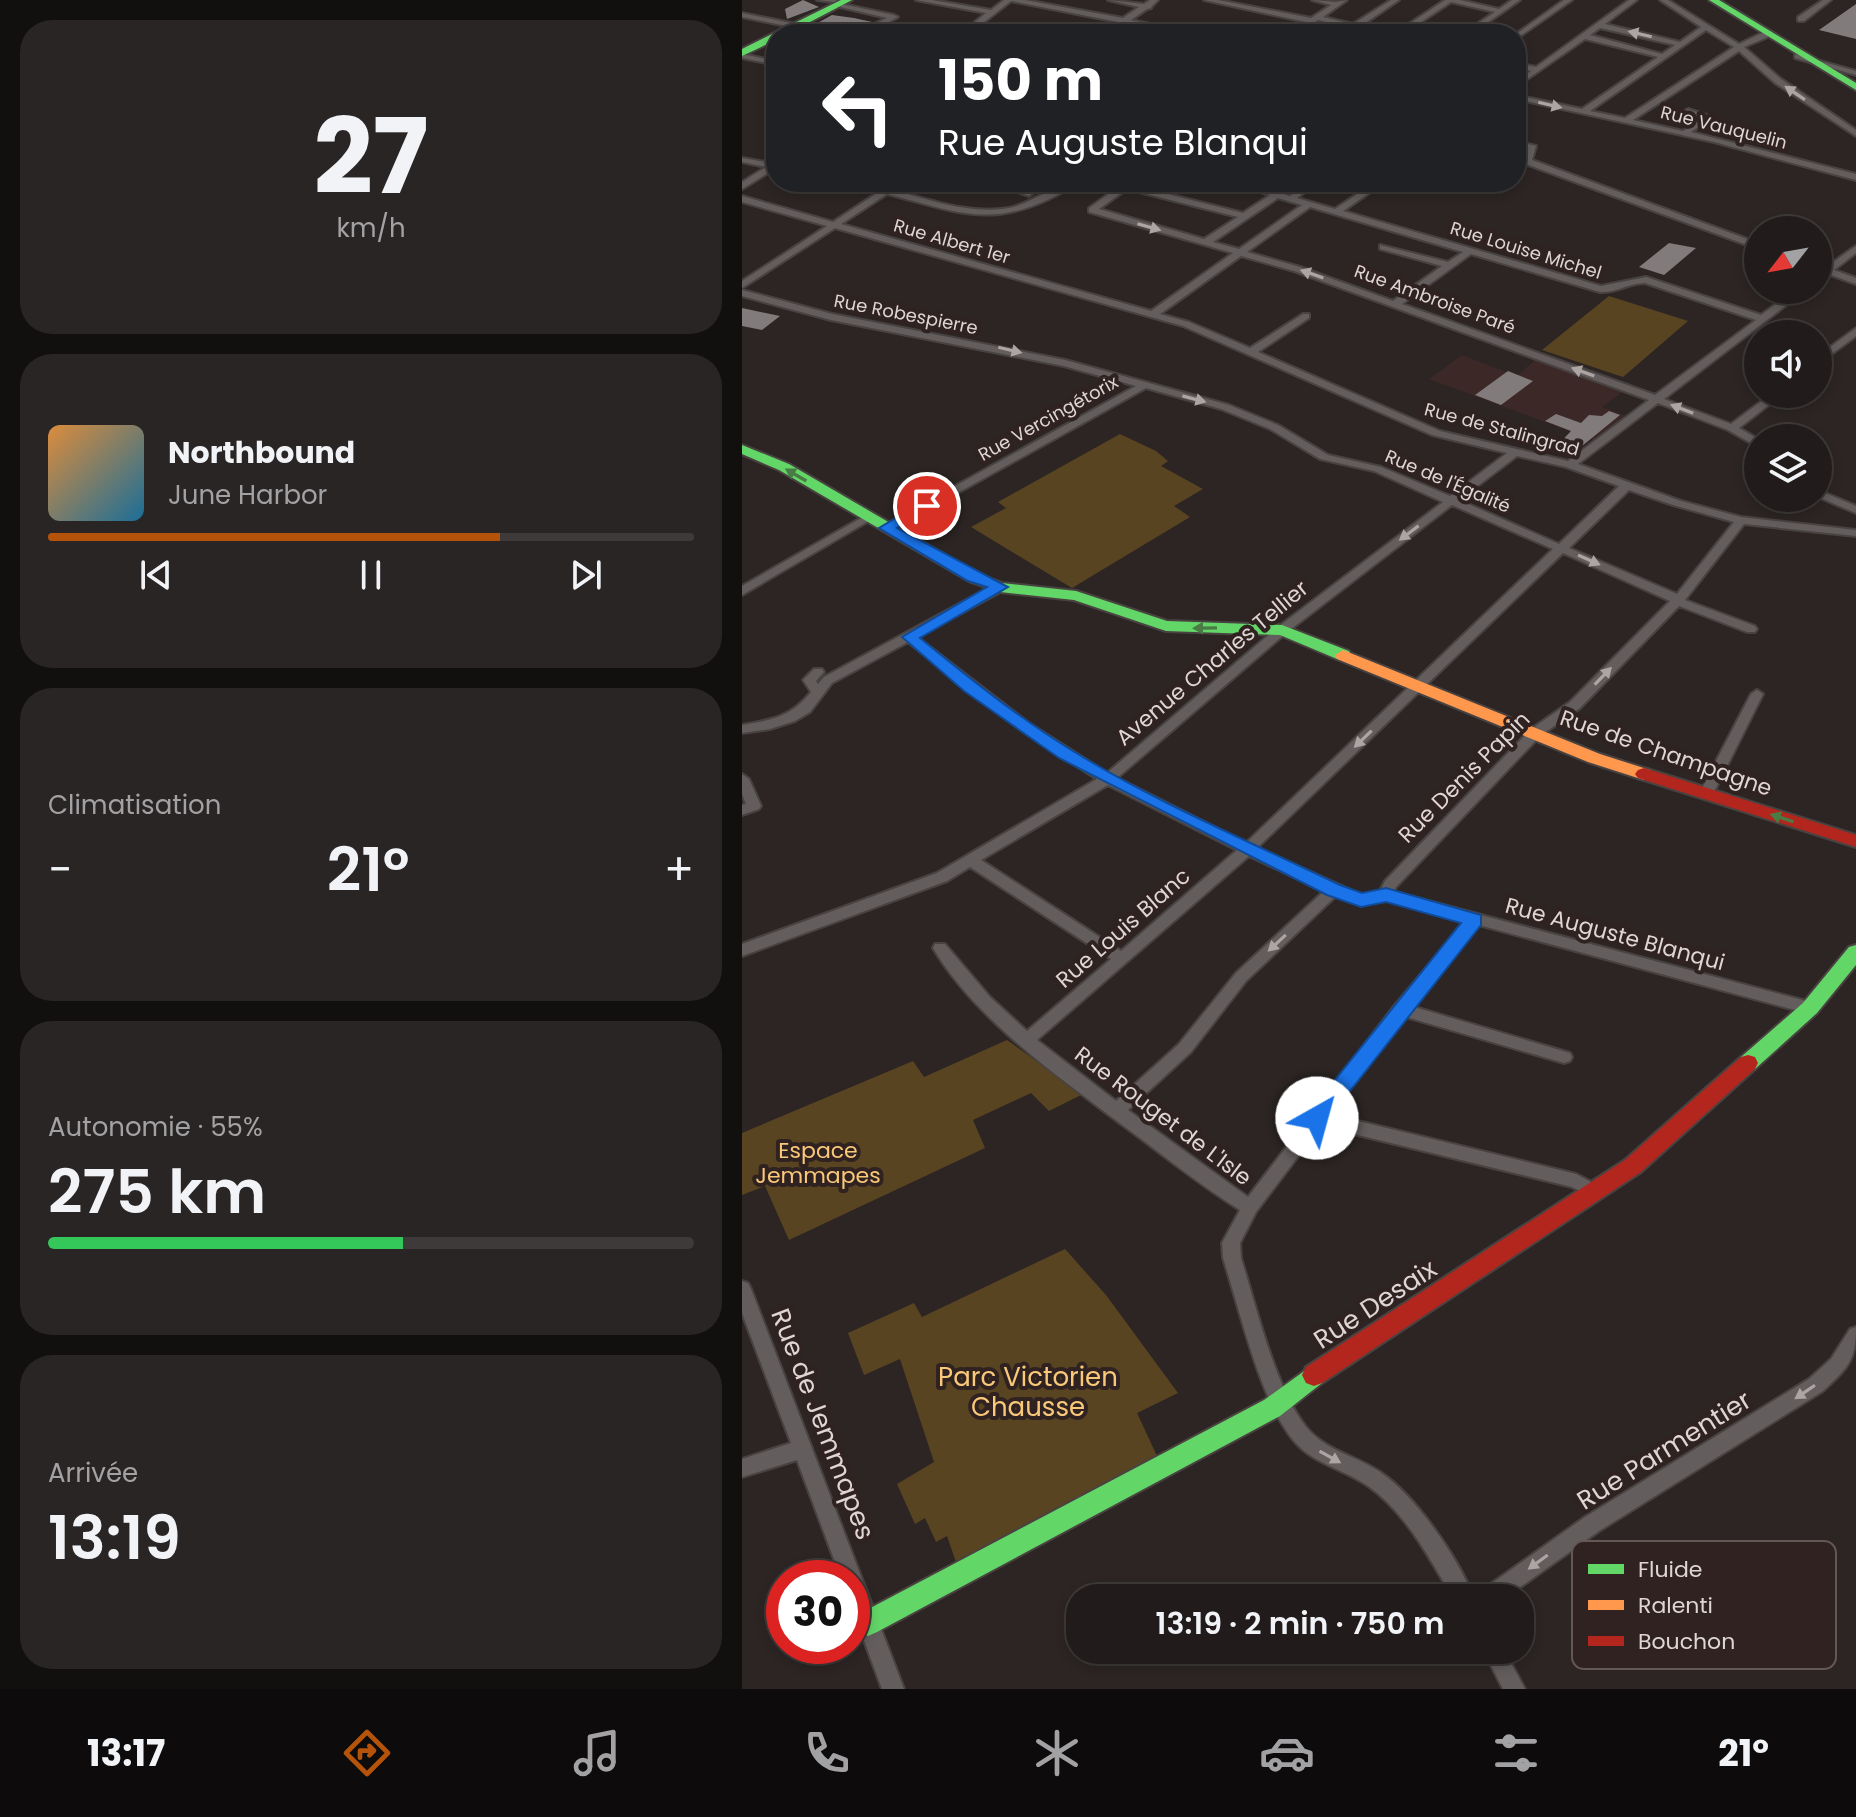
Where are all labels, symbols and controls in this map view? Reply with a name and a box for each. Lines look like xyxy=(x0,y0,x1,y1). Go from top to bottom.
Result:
one-way arrow xyxy=(1627,28,1652,40)
text: 150 m xyxy=(938,41,1103,120)
icon: left xyxy=(806,56,910,160)
text: 27 xyxy=(313,84,429,229)
one-way arrow xyxy=(1785,86,1806,101)
one-way arrow xyxy=(1537,99,1562,112)
street label: Rue Vauquelin xyxy=(1658,99,1790,155)
text: Rue Auguste Blanqui xyxy=(938,117,1308,168)
text: km/h xyxy=(336,210,406,246)
street label: Rue Albert 1er xyxy=(891,212,1013,270)
street label: Rue Louise Michel xyxy=(1447,215,1605,285)
north arrow xyxy=(1744,216,1832,304)
map controls xyxy=(1744,216,1832,512)
one-way arrow xyxy=(1137,221,1161,234)
street label: Rue Ambroise Paré xyxy=(1351,258,1519,340)
one-way arrow xyxy=(1300,268,1324,280)
street label: Rue Robespierre xyxy=(832,288,980,340)
button: sound xyxy=(1744,320,1832,408)
one-way arrow xyxy=(997,344,1022,357)
one-way arrow xyxy=(1570,365,1594,378)
street label: Rue Vercingétorix xyxy=(973,369,1123,467)
one-way arrow xyxy=(1182,393,1207,405)
street label: Rue de Stalingrad xyxy=(1422,396,1582,462)
one-way arrow xyxy=(1670,402,1694,415)
button: layers xyxy=(1744,424,1832,512)
text: Northbound xyxy=(168,431,355,474)
street label: Rue de l'Égalité xyxy=(1381,443,1515,519)
one-way arrow xyxy=(785,468,807,482)
pin xyxy=(893,472,961,540)
text: June Harbor xyxy=(168,477,327,513)
icon: arrive xyxy=(905,484,949,528)
one-way arrow xyxy=(1399,525,1419,541)
icon: previous xyxy=(134,553,178,597)
icon: pause xyxy=(349,553,393,597)
icon: next xyxy=(564,553,608,597)
one-way arrow xyxy=(1577,554,1601,567)
street label: Avenue Charles Tellier xyxy=(1109,573,1315,753)
one-way arrow xyxy=(1192,622,1217,635)
one-way arrow xyxy=(1593,667,1611,686)
street label: Rue de Champagne xyxy=(1556,702,1776,804)
street label: Rue Denis Papin xyxy=(1391,704,1537,850)
one-way arrow xyxy=(1354,729,1373,748)
text: Climatisation xyxy=(48,787,221,823)
one-way arrow xyxy=(1769,811,1793,823)
text: 21° xyxy=(327,828,410,912)
text: − xyxy=(48,839,72,900)
text: + xyxy=(664,839,694,900)
street label: Rue Louis Blanc xyxy=(1049,861,1197,995)
street label: Rue Auguste Blanqui xyxy=(1502,890,1728,978)
one-way arrow xyxy=(1268,934,1287,952)
street label: Rue Rouget de L'Isle xyxy=(1068,1039,1258,1193)
position arrow xyxy=(1275,1076,1359,1160)
text: Autonomie · 55% xyxy=(48,1109,263,1145)
park label: Espace Jemmapes xyxy=(755,1135,881,1191)
text: 275 km xyxy=(48,1150,266,1234)
street label: Rue Desaix xyxy=(1306,1250,1444,1357)
street label: Rue de Jemmapes xyxy=(762,1303,884,1545)
park label: Parc Victorien Chausse xyxy=(938,1359,1118,1425)
street label: Rue Parmentier xyxy=(1570,1382,1758,1518)
one-way arrow xyxy=(1794,1384,1815,1399)
one-way arrow xyxy=(1319,1450,1341,1464)
text: Arrivée xyxy=(48,1455,138,1491)
text: 13:19 xyxy=(48,1496,181,1580)
legend xyxy=(1572,1541,1836,1669)
one-way arrow xyxy=(1528,1554,1549,1569)
text: Fluide xyxy=(1638,1554,1703,1585)
speed limit sign: 30 xyxy=(766,1560,870,1664)
text: Ralenti xyxy=(1638,1590,1713,1621)
text: 13:19 · 2 min · 750 m xyxy=(1156,1602,1444,1645)
text: Bouchon xyxy=(1638,1626,1735,1657)
icon: directions xyxy=(339,1725,395,1781)
icon: music xyxy=(569,1725,625,1781)
icon: phone xyxy=(799,1725,855,1781)
icon: climate xyxy=(1029,1725,1085,1781)
icon: car xyxy=(1259,1725,1315,1781)
icon: filters xyxy=(1488,1725,1544,1781)
text: 13:17 xyxy=(87,1728,165,1779)
text: 21° xyxy=(1718,1728,1769,1779)

